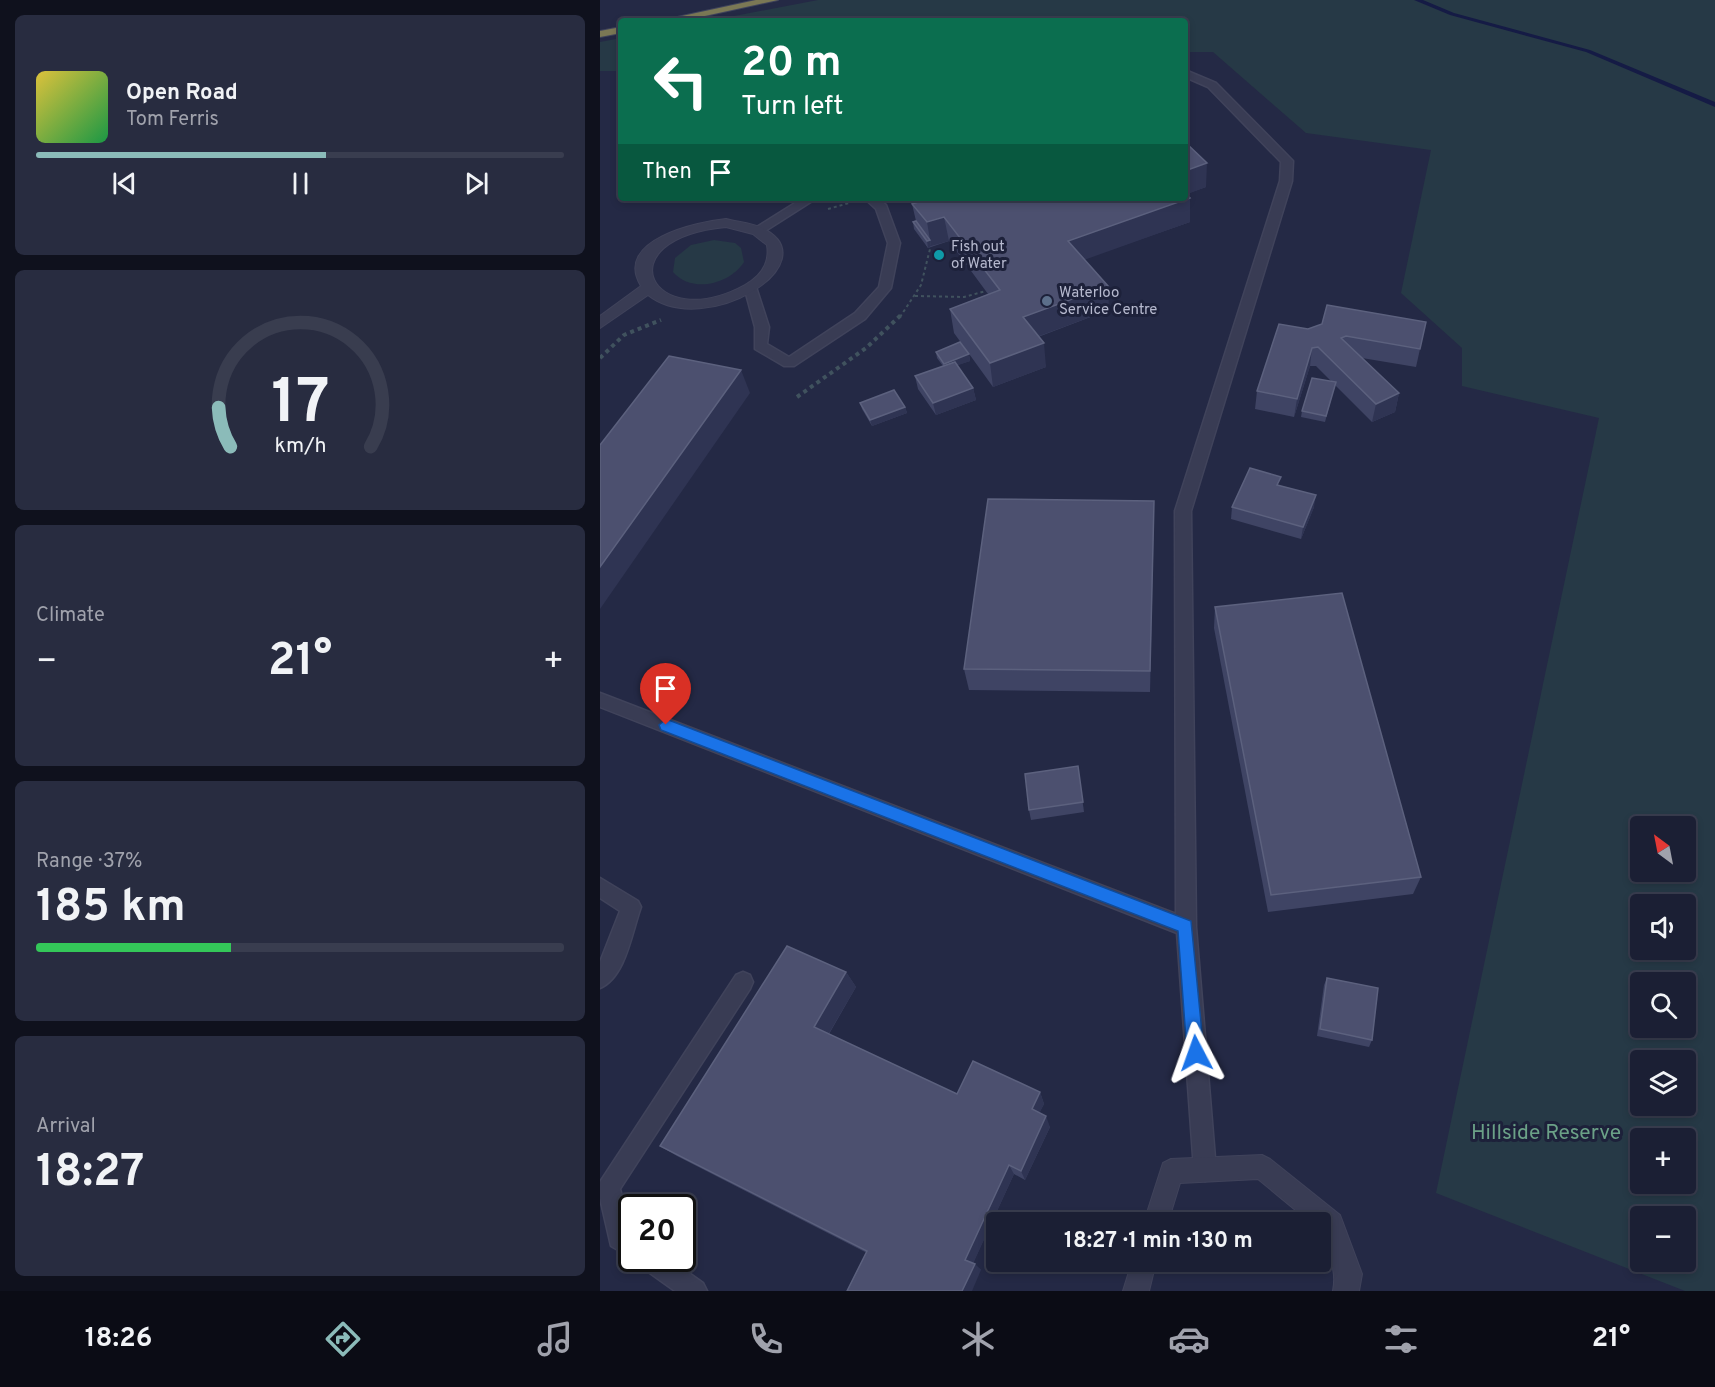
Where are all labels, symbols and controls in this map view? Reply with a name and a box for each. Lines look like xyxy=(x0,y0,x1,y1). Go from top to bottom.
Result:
text: 20 m xyxy=(741,38,842,91)
icon: left xyxy=(642,42,720,120)
text: Open Road xyxy=(126,80,238,107)
text: Turn left xyxy=(741,90,843,124)
text: Tom Ferris xyxy=(126,107,219,133)
icon: arrive xyxy=(704,156,737,189)
text: Then xyxy=(642,159,692,186)
icon: previous xyxy=(108,167,141,200)
icon: pause xyxy=(284,167,317,200)
icon: next xyxy=(460,167,493,200)
place label: Fish out of Water xyxy=(951,238,1007,274)
marker: Fish out of Water xyxy=(932,248,946,262)
place label: Waterloo Service Centre xyxy=(1059,284,1157,320)
marker: Waterloo Service Centre xyxy=(1040,294,1054,308)
text: 17 xyxy=(271,366,329,445)
text: km/h xyxy=(274,434,326,461)
text: Climate xyxy=(36,603,105,629)
text: 21° xyxy=(268,634,332,691)
text: − xyxy=(36,642,57,684)
text: + xyxy=(543,642,564,684)
pin xyxy=(640,663,691,725)
icon: arrive xyxy=(649,672,682,705)
north arrow xyxy=(1630,816,1696,882)
map controls xyxy=(1630,816,1696,1272)
text: Range · 37% xyxy=(36,849,142,875)
text: 185 km xyxy=(36,880,186,937)
button: sound xyxy=(1630,894,1696,960)
button: search xyxy=(1630,972,1696,1038)
position arrow xyxy=(1164,1021,1228,1085)
button: layers xyxy=(1630,1050,1696,1116)
text: Arrival xyxy=(36,1114,96,1140)
park label: Hillside Reserve xyxy=(1471,1120,1621,1147)
button: + xyxy=(1630,1128,1696,1194)
text: 18:27 xyxy=(36,1145,144,1202)
speed limit sign: 20 xyxy=(618,1194,696,1272)
button: − xyxy=(1630,1206,1696,1272)
text: 18:27 · 1 min · 130 m xyxy=(1064,1228,1253,1255)
icon: directions xyxy=(322,1318,364,1360)
icon: music xyxy=(534,1318,576,1360)
icon: phone xyxy=(745,1318,787,1360)
icon: climate xyxy=(957,1318,999,1360)
icon: car xyxy=(1168,1318,1210,1360)
icon: filters xyxy=(1380,1318,1422,1360)
text: 18:26 xyxy=(85,1322,152,1356)
text: 21° xyxy=(1592,1322,1630,1356)

